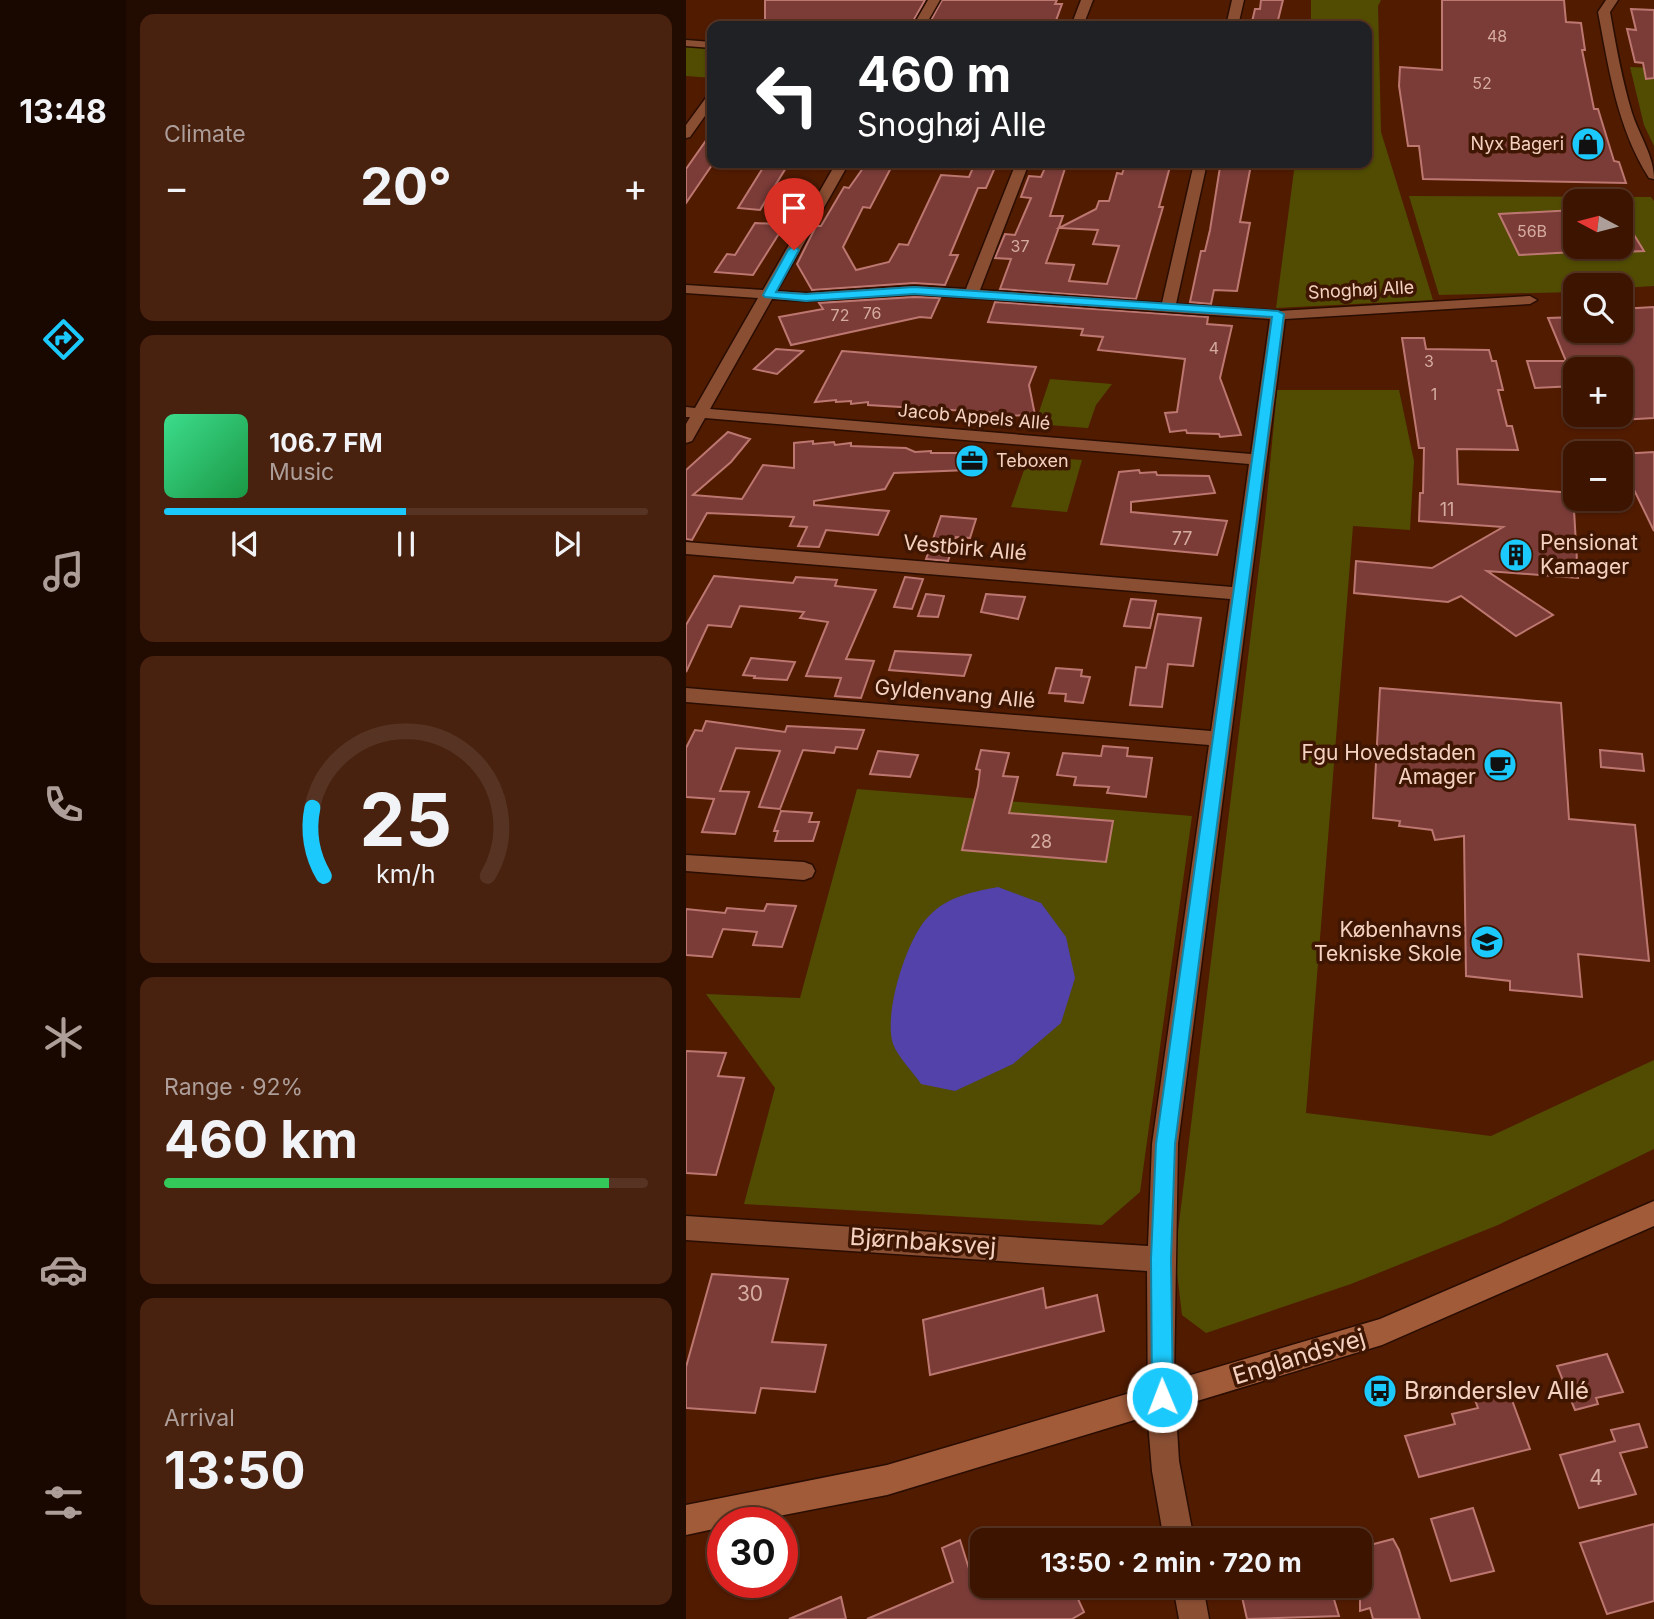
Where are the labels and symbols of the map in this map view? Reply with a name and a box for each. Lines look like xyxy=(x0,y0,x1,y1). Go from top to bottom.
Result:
house number: 48 xyxy=(1487,26,1507,46)
house number: 52 xyxy=(1472,73,1492,93)
shop icon: Nyx Bageri xyxy=(1569,125,1607,163)
place label: Nyx Bageri xyxy=(1471,133,1564,154)
pin xyxy=(764,178,824,250)
north arrow xyxy=(1563,189,1633,259)
house number: 56B xyxy=(1517,221,1547,241)
house number: 37 xyxy=(1011,236,1029,256)
street label: Snoghøj Alle xyxy=(1307,276,1415,303)
house number: 76 xyxy=(863,303,881,323)
house number: 72 xyxy=(831,305,849,325)
house number: 4 xyxy=(1209,338,1219,358)
house number: 3 xyxy=(1424,351,1434,371)
house number: 1 xyxy=(1431,384,1437,404)
street label: Jacob Appels Allé xyxy=(897,399,1051,434)
office icon: Teboxen xyxy=(953,442,991,480)
place label: Teboxen xyxy=(996,450,1069,471)
house number: 11 xyxy=(1440,499,1454,520)
house number: 77 xyxy=(1172,528,1192,549)
street label: Vestbirk Allé xyxy=(902,530,1028,565)
place label: Pensionat Kamager xyxy=(1540,530,1638,579)
building icon: Pensionat Kamager xyxy=(1497,536,1535,574)
street label: Gyldenvang Allé xyxy=(874,674,1037,713)
place label: Fgu Hovedstaden Amager xyxy=(1302,740,1476,789)
cafe icon: Fgu Hovedstaden Amager xyxy=(1481,746,1519,784)
house number: 28 xyxy=(1030,831,1052,852)
place label: Københavns Tekniske Skole xyxy=(1314,917,1462,966)
school or university icon: Københavns Tekniske Skole xyxy=(1468,923,1506,961)
street label: Bjørnbaksvej xyxy=(849,1222,997,1261)
house number: 30 xyxy=(737,1281,763,1306)
street label: Englandsvej xyxy=(1229,1323,1369,1390)
position arrow xyxy=(1125,1360,1199,1434)
bus stop icon: Brønderslev Allé xyxy=(1361,1372,1399,1410)
place label: Brønderslev Allé xyxy=(1404,1376,1589,1405)
house number: 4 xyxy=(1589,1465,1603,1490)
speed limit sign: 30 xyxy=(707,1507,798,1598)

